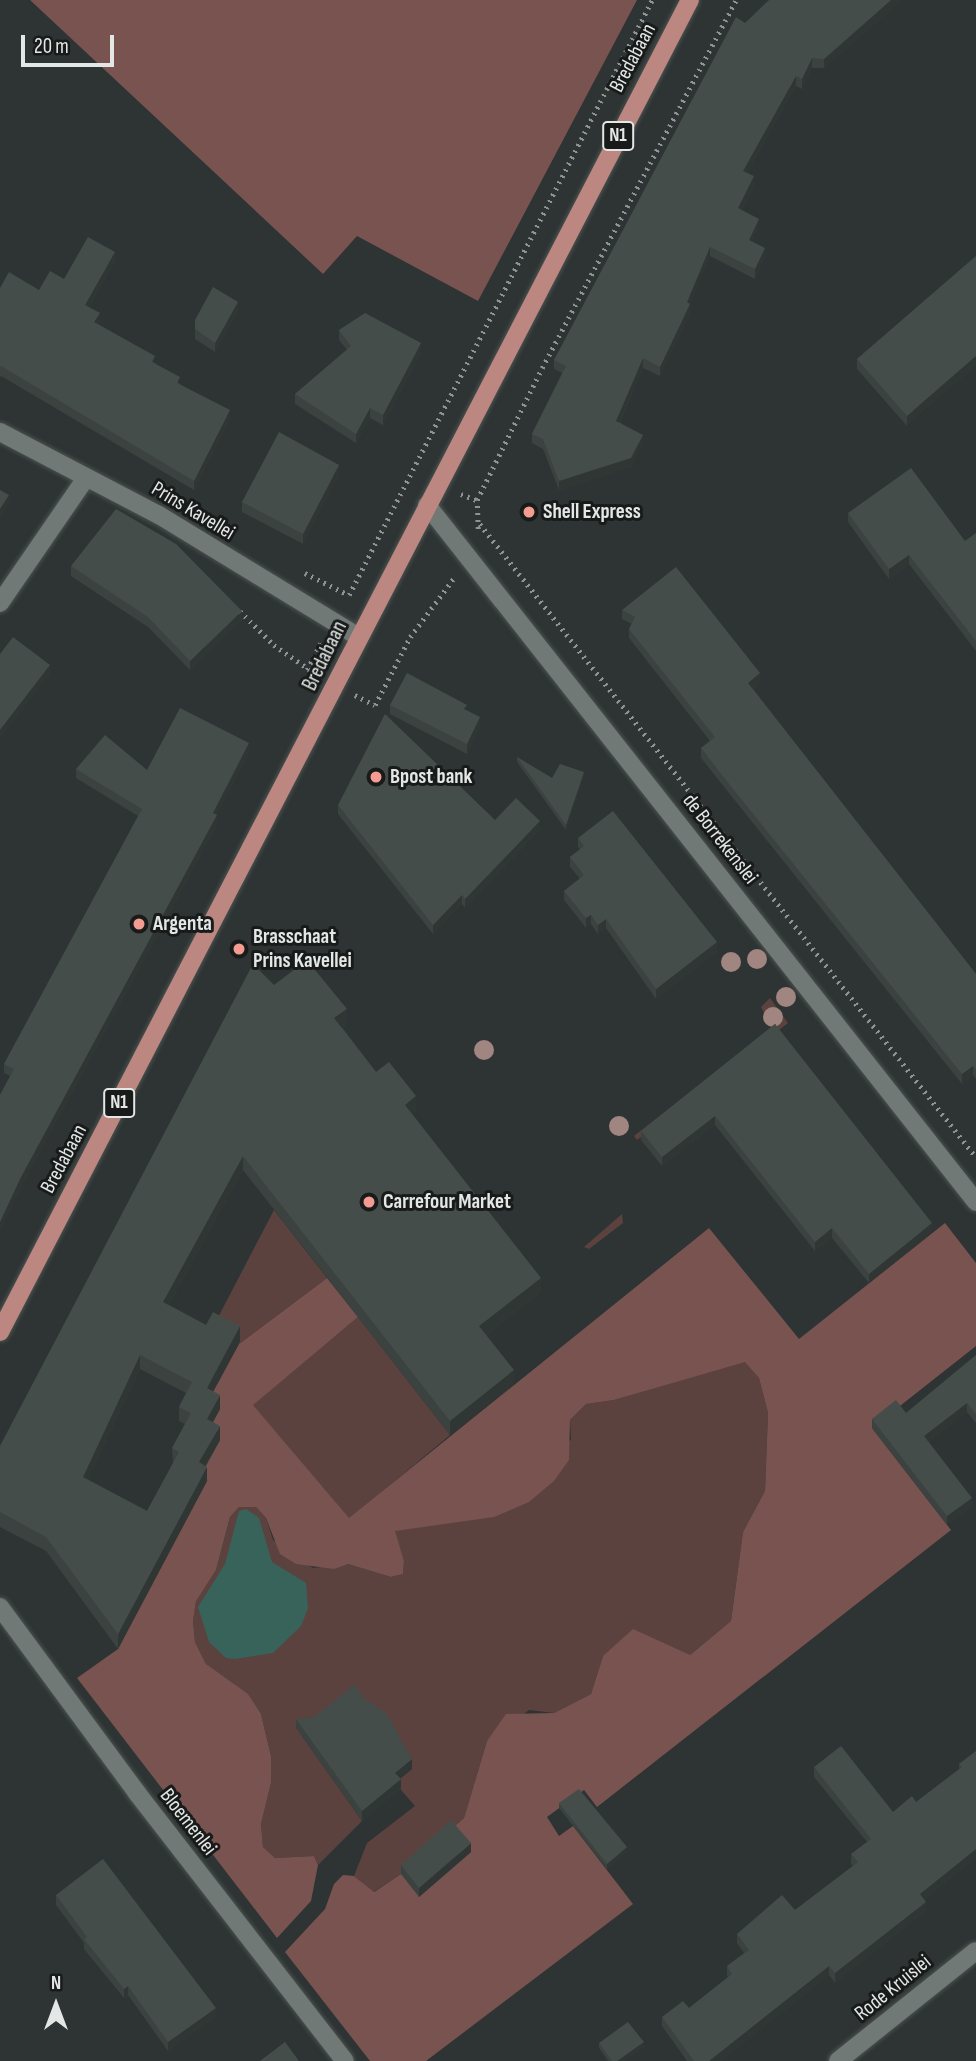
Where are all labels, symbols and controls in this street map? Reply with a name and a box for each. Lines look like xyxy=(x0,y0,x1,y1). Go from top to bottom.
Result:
street label: Bredabaan xyxy=(604,19,662,97)
scale bar xyxy=(24,21,117,65)
text: 20 m xyxy=(34,34,69,59)
road number: N1 xyxy=(600,120,636,152)
street label: Prins Kavellei xyxy=(147,476,239,546)
place label: Shell Express xyxy=(543,499,641,525)
marker: Shell Express xyxy=(521,504,537,520)
street label: Bredabaan xyxy=(297,617,353,695)
place label: Bpost bank xyxy=(390,764,472,790)
marker: Bpost bank xyxy=(368,769,384,785)
street label: de Borrekenslei xyxy=(677,789,763,889)
place label: Argenta xyxy=(153,911,212,937)
marker: Argenta xyxy=(131,916,147,932)
place label: Brasschaat Prins Kavellei xyxy=(253,924,352,974)
marker: Brasschaat Prins Kavellei xyxy=(231,941,247,957)
road number: N1 xyxy=(102,1088,136,1119)
street label: Bredabaan xyxy=(35,1120,93,1198)
place label: Carrefour Market xyxy=(383,1189,511,1215)
marker: Carrefour Market xyxy=(361,1194,377,1210)
street label: Bloemenlei xyxy=(154,1784,222,1860)
street label: Rode Kruislei xyxy=(850,1950,936,2026)
north arrow xyxy=(21,1970,91,2040)
text: N xyxy=(51,1972,61,1995)

